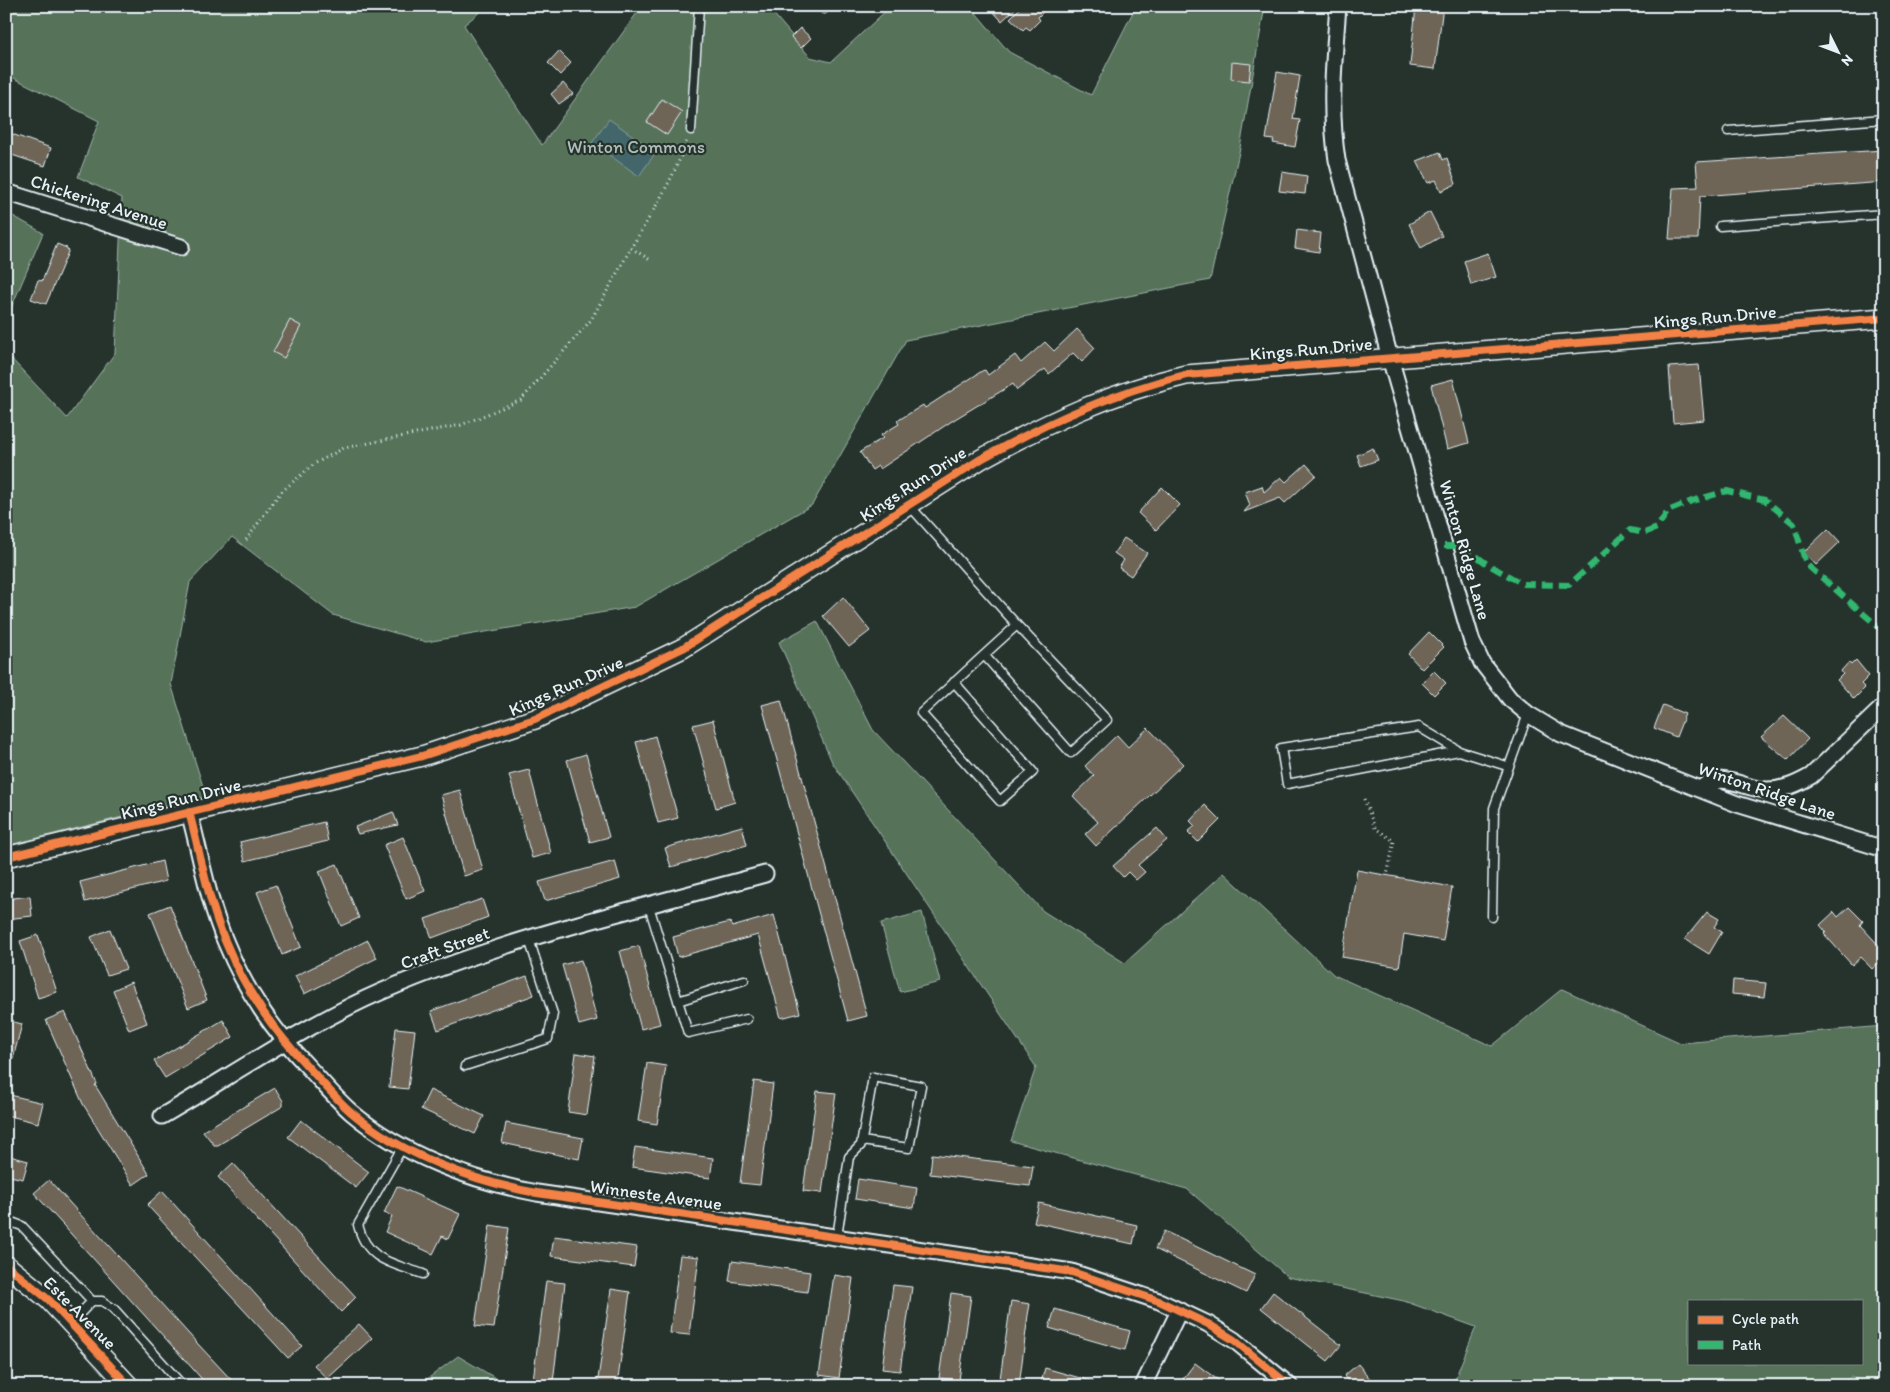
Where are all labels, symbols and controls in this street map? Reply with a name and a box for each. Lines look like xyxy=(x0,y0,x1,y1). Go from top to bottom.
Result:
north arrow xyxy=(1812,28,1862,78)
text: N xyxy=(1838,51,1857,70)
park label: Winton Commons xyxy=(567,136,705,158)
street label: Chickering Avenue xyxy=(28,169,170,235)
street label: Kings Run Drive xyxy=(1653,301,1777,333)
street label: Kings Run Drive xyxy=(1249,333,1373,365)
street label: Kings Run Drive xyxy=(855,441,971,527)
street label: Winton Ridge Lane xyxy=(1435,478,1495,622)
street label: Kings Run Drive xyxy=(505,651,627,721)
street label: Winton Ridge Lane xyxy=(1695,757,1839,825)
street label: Kings Run Drive xyxy=(119,773,243,825)
street label: Craft Street xyxy=(397,922,493,974)
street label: Winneste Avenue xyxy=(589,1175,723,1215)
street label: Este Avenue xyxy=(39,1272,121,1354)
legend xyxy=(1688,1300,1862,1364)
text: Cycle path xyxy=(1732,1310,1799,1328)
text: Path xyxy=(1732,1336,1761,1354)

